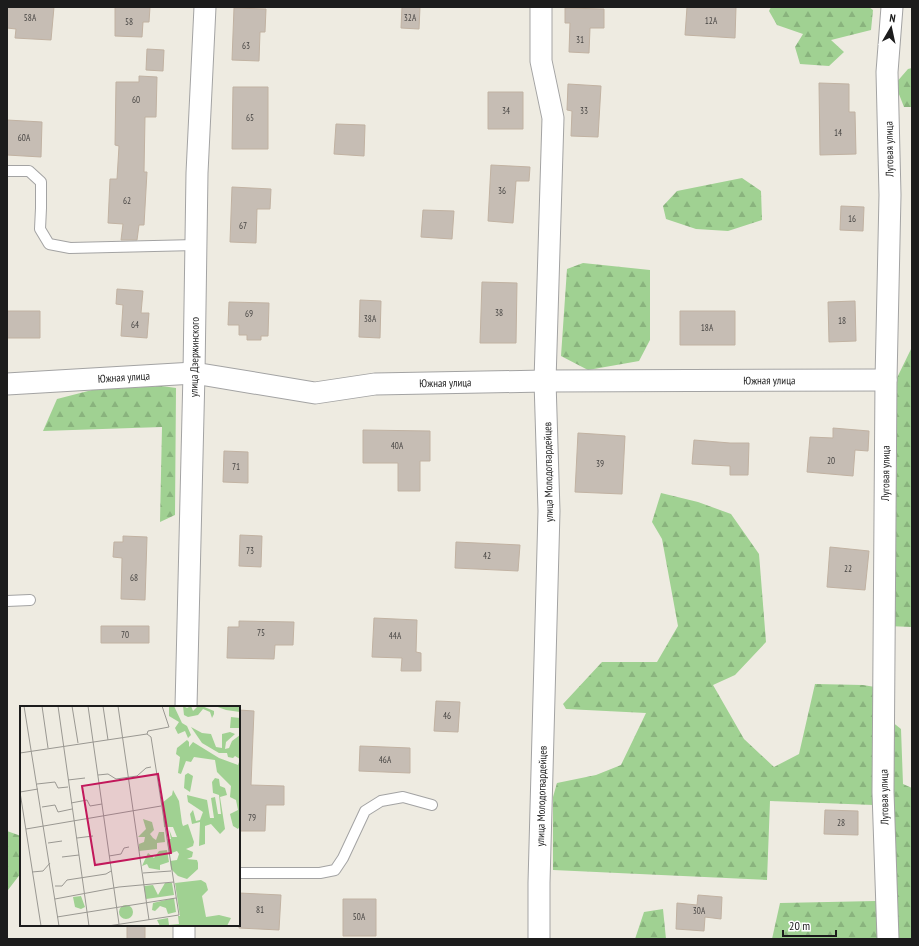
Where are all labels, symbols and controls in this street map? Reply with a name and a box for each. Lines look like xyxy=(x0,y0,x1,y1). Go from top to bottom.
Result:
north arrow xyxy=(871,8,911,48)
text: N xyxy=(889,11,897,26)
house number: 58А xyxy=(24,12,37,23)
house number: 32А xyxy=(404,12,417,23)
house number: 12А xyxy=(705,15,718,26)
house number: 58 xyxy=(125,16,133,27)
house number: 31 xyxy=(576,34,584,45)
house number: 63 xyxy=(242,40,250,51)
house number: 60 xyxy=(132,94,140,105)
house number: 34 xyxy=(502,105,510,116)
house number: 33 xyxy=(580,105,588,116)
house number: 65 xyxy=(246,112,254,123)
street label: Луговая улица xyxy=(882,121,897,178)
house number: 14 xyxy=(834,127,842,138)
house number: 60А xyxy=(18,132,31,143)
house number: 36 xyxy=(498,185,506,196)
house number: 62 xyxy=(123,195,131,206)
house number: 16 xyxy=(848,213,856,224)
house number: 67 xyxy=(239,220,247,231)
house number: 38 xyxy=(495,307,503,318)
house number: 69 xyxy=(245,308,253,319)
house number: 38А xyxy=(364,313,377,324)
house number: 18 xyxy=(838,315,846,326)
street label: улица Дзержинского xyxy=(186,317,202,397)
house number: 64 xyxy=(131,319,139,330)
house number: 18А xyxy=(701,322,714,333)
street label: Южная улица xyxy=(97,369,150,386)
street label: Южная улица xyxy=(743,373,795,387)
street label: Южная улица xyxy=(419,375,472,390)
street label: улица Молодогвардейцев xyxy=(540,421,556,522)
house number: 40А xyxy=(391,440,404,451)
street label: Луговая улица xyxy=(878,445,893,502)
house number: 20 xyxy=(827,455,835,466)
house number: 39 xyxy=(596,458,604,469)
house number: 71 xyxy=(232,461,240,472)
house number: 73 xyxy=(246,545,254,556)
house number: 42 xyxy=(483,550,491,561)
house number: 22 xyxy=(844,563,852,574)
house number: 68 xyxy=(130,572,138,583)
house number: 75 xyxy=(257,627,265,638)
house number: 70 xyxy=(121,629,129,640)
house number: 44А xyxy=(389,630,402,641)
inset map xyxy=(20,706,240,926)
house number: 46 xyxy=(443,710,451,721)
street label: улица Молодогвардейцев xyxy=(533,745,550,846)
house number: 46А xyxy=(379,754,392,765)
street label: Луговая улица xyxy=(877,769,892,826)
house number: 79 xyxy=(248,812,256,823)
house number: 28 xyxy=(837,817,845,828)
house number: 81 xyxy=(256,904,264,915)
house number: 30А xyxy=(693,905,706,916)
house number: 50А xyxy=(353,911,366,922)
scale bar xyxy=(783,912,836,938)
text: 20 m xyxy=(789,918,810,933)

